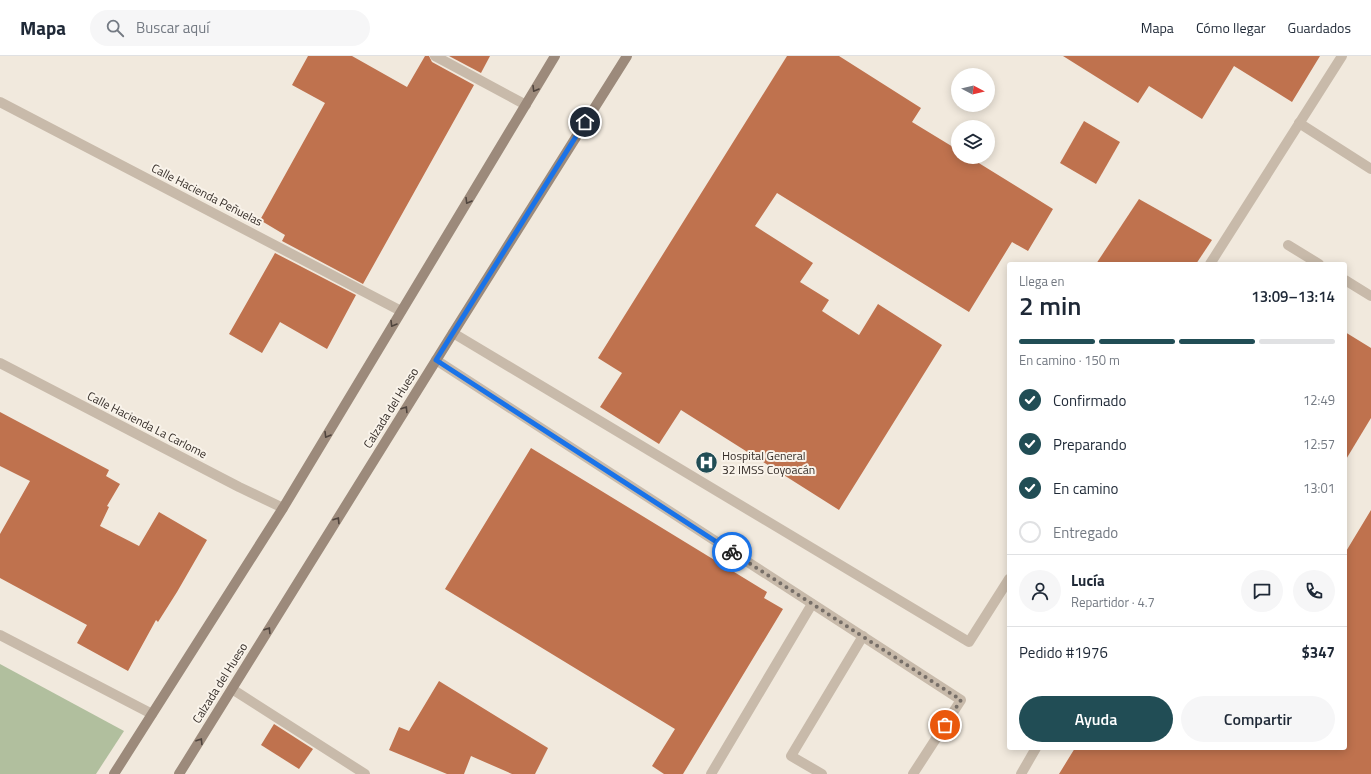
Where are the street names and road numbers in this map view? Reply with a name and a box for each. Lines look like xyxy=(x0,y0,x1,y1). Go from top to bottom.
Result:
street label: Calle Hacienda Peñuelas xyxy=(148,158,267,231)
street label: Calzada del Hueso xyxy=(358,364,423,452)
street label: Calle Hacienda La Carlome xyxy=(84,386,211,463)
street label: Calzada del Hueso xyxy=(187,639,252,727)

